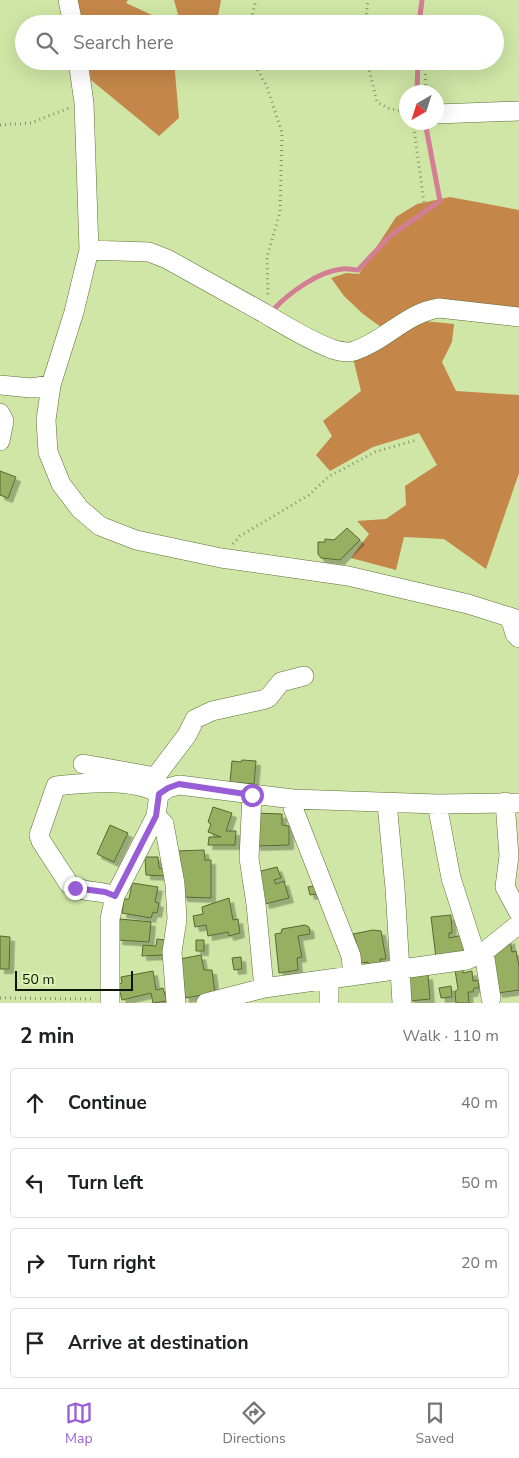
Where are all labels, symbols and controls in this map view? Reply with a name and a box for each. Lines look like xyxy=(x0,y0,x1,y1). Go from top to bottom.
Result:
search box xyxy=(15,15,504,70)
icon: search xyxy=(33,29,61,57)
text: Search here xyxy=(73,30,174,56)
north arrow xyxy=(399,85,444,130)
route start xyxy=(241,784,264,807)
route end xyxy=(64,877,87,900)
scale bar xyxy=(15,968,132,991)
text: 50 m xyxy=(22,970,54,989)
text: 2 min xyxy=(20,1022,74,1050)
text: Walk · 110 m xyxy=(403,1025,499,1047)
icon: ahead xyxy=(21,1089,49,1117)
text: Continue xyxy=(68,1090,147,1116)
text: 40 m xyxy=(461,1092,498,1114)
icon: left xyxy=(21,1169,49,1197)
text: Turn left xyxy=(68,1170,143,1196)
text: 50 m xyxy=(461,1172,498,1194)
icon: right xyxy=(21,1249,49,1277)
text: Turn right xyxy=(68,1250,155,1276)
text: 20 m xyxy=(461,1252,498,1274)
icon: arrive xyxy=(21,1329,49,1357)
text: Arrive at destination xyxy=(68,1330,249,1356)
tab: Map xyxy=(65,1399,93,1448)
tab: Directions xyxy=(223,1399,286,1448)
tab: Saved xyxy=(415,1399,454,1448)

